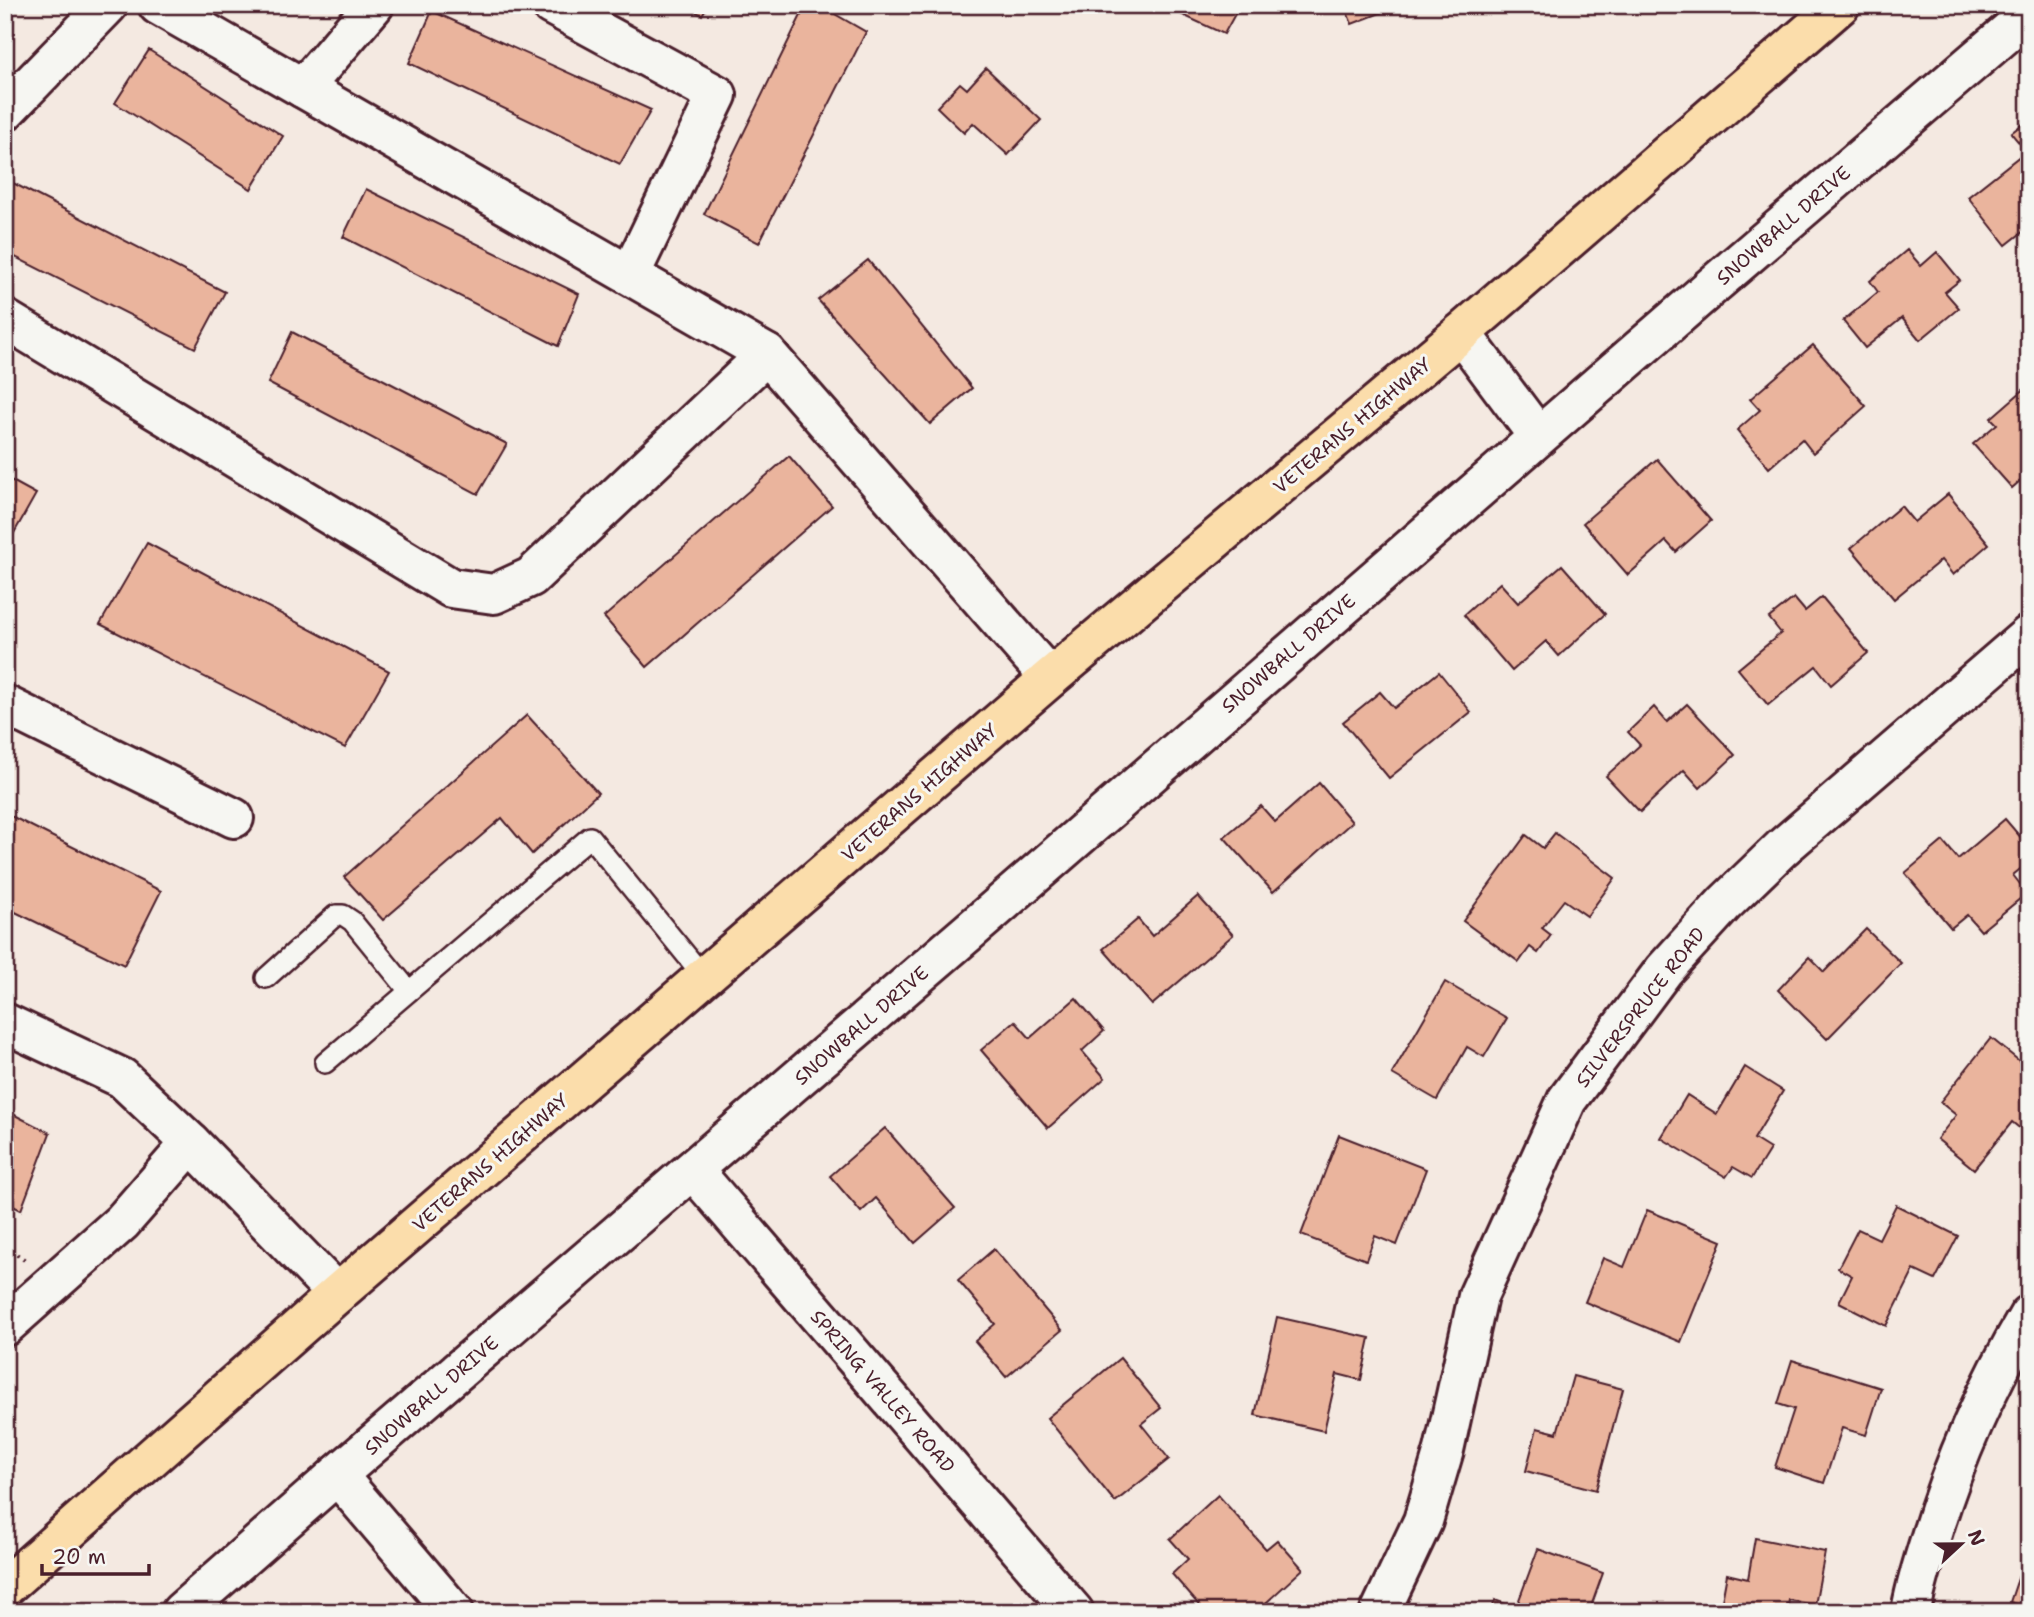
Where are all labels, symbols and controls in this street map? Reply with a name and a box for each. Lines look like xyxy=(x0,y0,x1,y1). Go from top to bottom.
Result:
street label: SNOWBALL DRIVE xyxy=(1711,160,1856,290)
street label: VETERANS HIGHWAY xyxy=(1268,351,1437,499)
street label: SNOWBALL DRIVE xyxy=(1216,588,1361,718)
street label: VETERANS HIGHWAY xyxy=(836,717,1003,867)
street label: SILVERSPRUCE ROAD xyxy=(1570,922,1711,1093)
street label: SNOWBALL DRIVE xyxy=(789,960,934,1090)
street label: VETERANS HIGHWAY xyxy=(407,1087,574,1237)
street label: SPRING VALLEY ROAD xyxy=(805,1305,960,1478)
street label: SNOWBALL DRIVE xyxy=(359,1330,504,1460)
north arrow xyxy=(1926,1508,1996,1578)
text: N xyxy=(1962,1526,1991,1549)
scale bar xyxy=(42,1533,149,1577)
text: 20 m xyxy=(52,1543,106,1571)

